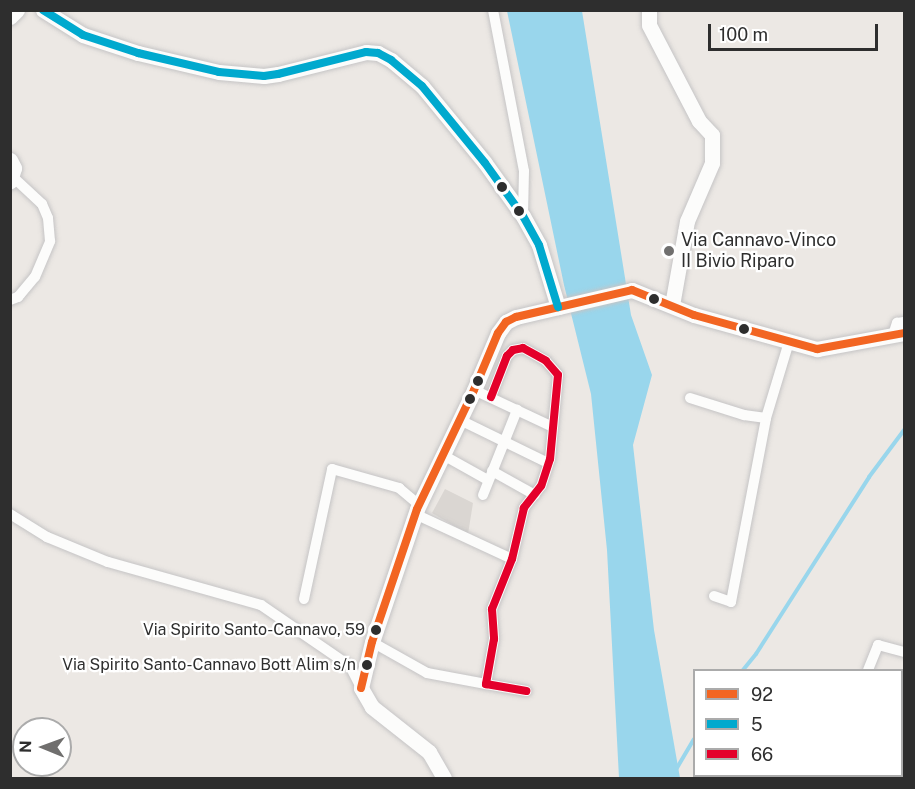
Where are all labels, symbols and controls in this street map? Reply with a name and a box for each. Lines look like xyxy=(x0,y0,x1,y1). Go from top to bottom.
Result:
scale bar xyxy=(711,12,880,50)
text: 100 m xyxy=(719,24,768,45)
unlabelled marker xyxy=(496,181,508,193)
unlabelled marker xyxy=(513,205,525,217)
place label: Via Cannavo-Vinco II Bivio Riparo xyxy=(681,230,836,272)
marker: Via Cannavo-Vinco II Bivio Riparo xyxy=(662,244,676,258)
unlabelled marker xyxy=(648,293,660,305)
unlabelled marker xyxy=(738,323,750,335)
unlabelled marker xyxy=(472,375,484,387)
unlabelled marker xyxy=(464,393,476,405)
place label: Via Spirito Santo-Cannavo, 59 xyxy=(143,620,365,640)
marker: Via Spirito Santo-Cannavo, 59 xyxy=(370,624,382,636)
place label: Via Spirito Santo-Cannavo Bott Alim s/n xyxy=(62,655,356,675)
marker: Via Spirito Santo-Cannavo Bott Alim s/n xyxy=(361,659,373,671)
legend xyxy=(693,669,903,777)
text: 92 xyxy=(751,684,773,705)
text: 5 xyxy=(751,714,763,735)
north arrow xyxy=(12,717,72,777)
text: N xyxy=(16,740,35,753)
text: 66 xyxy=(751,744,773,765)

